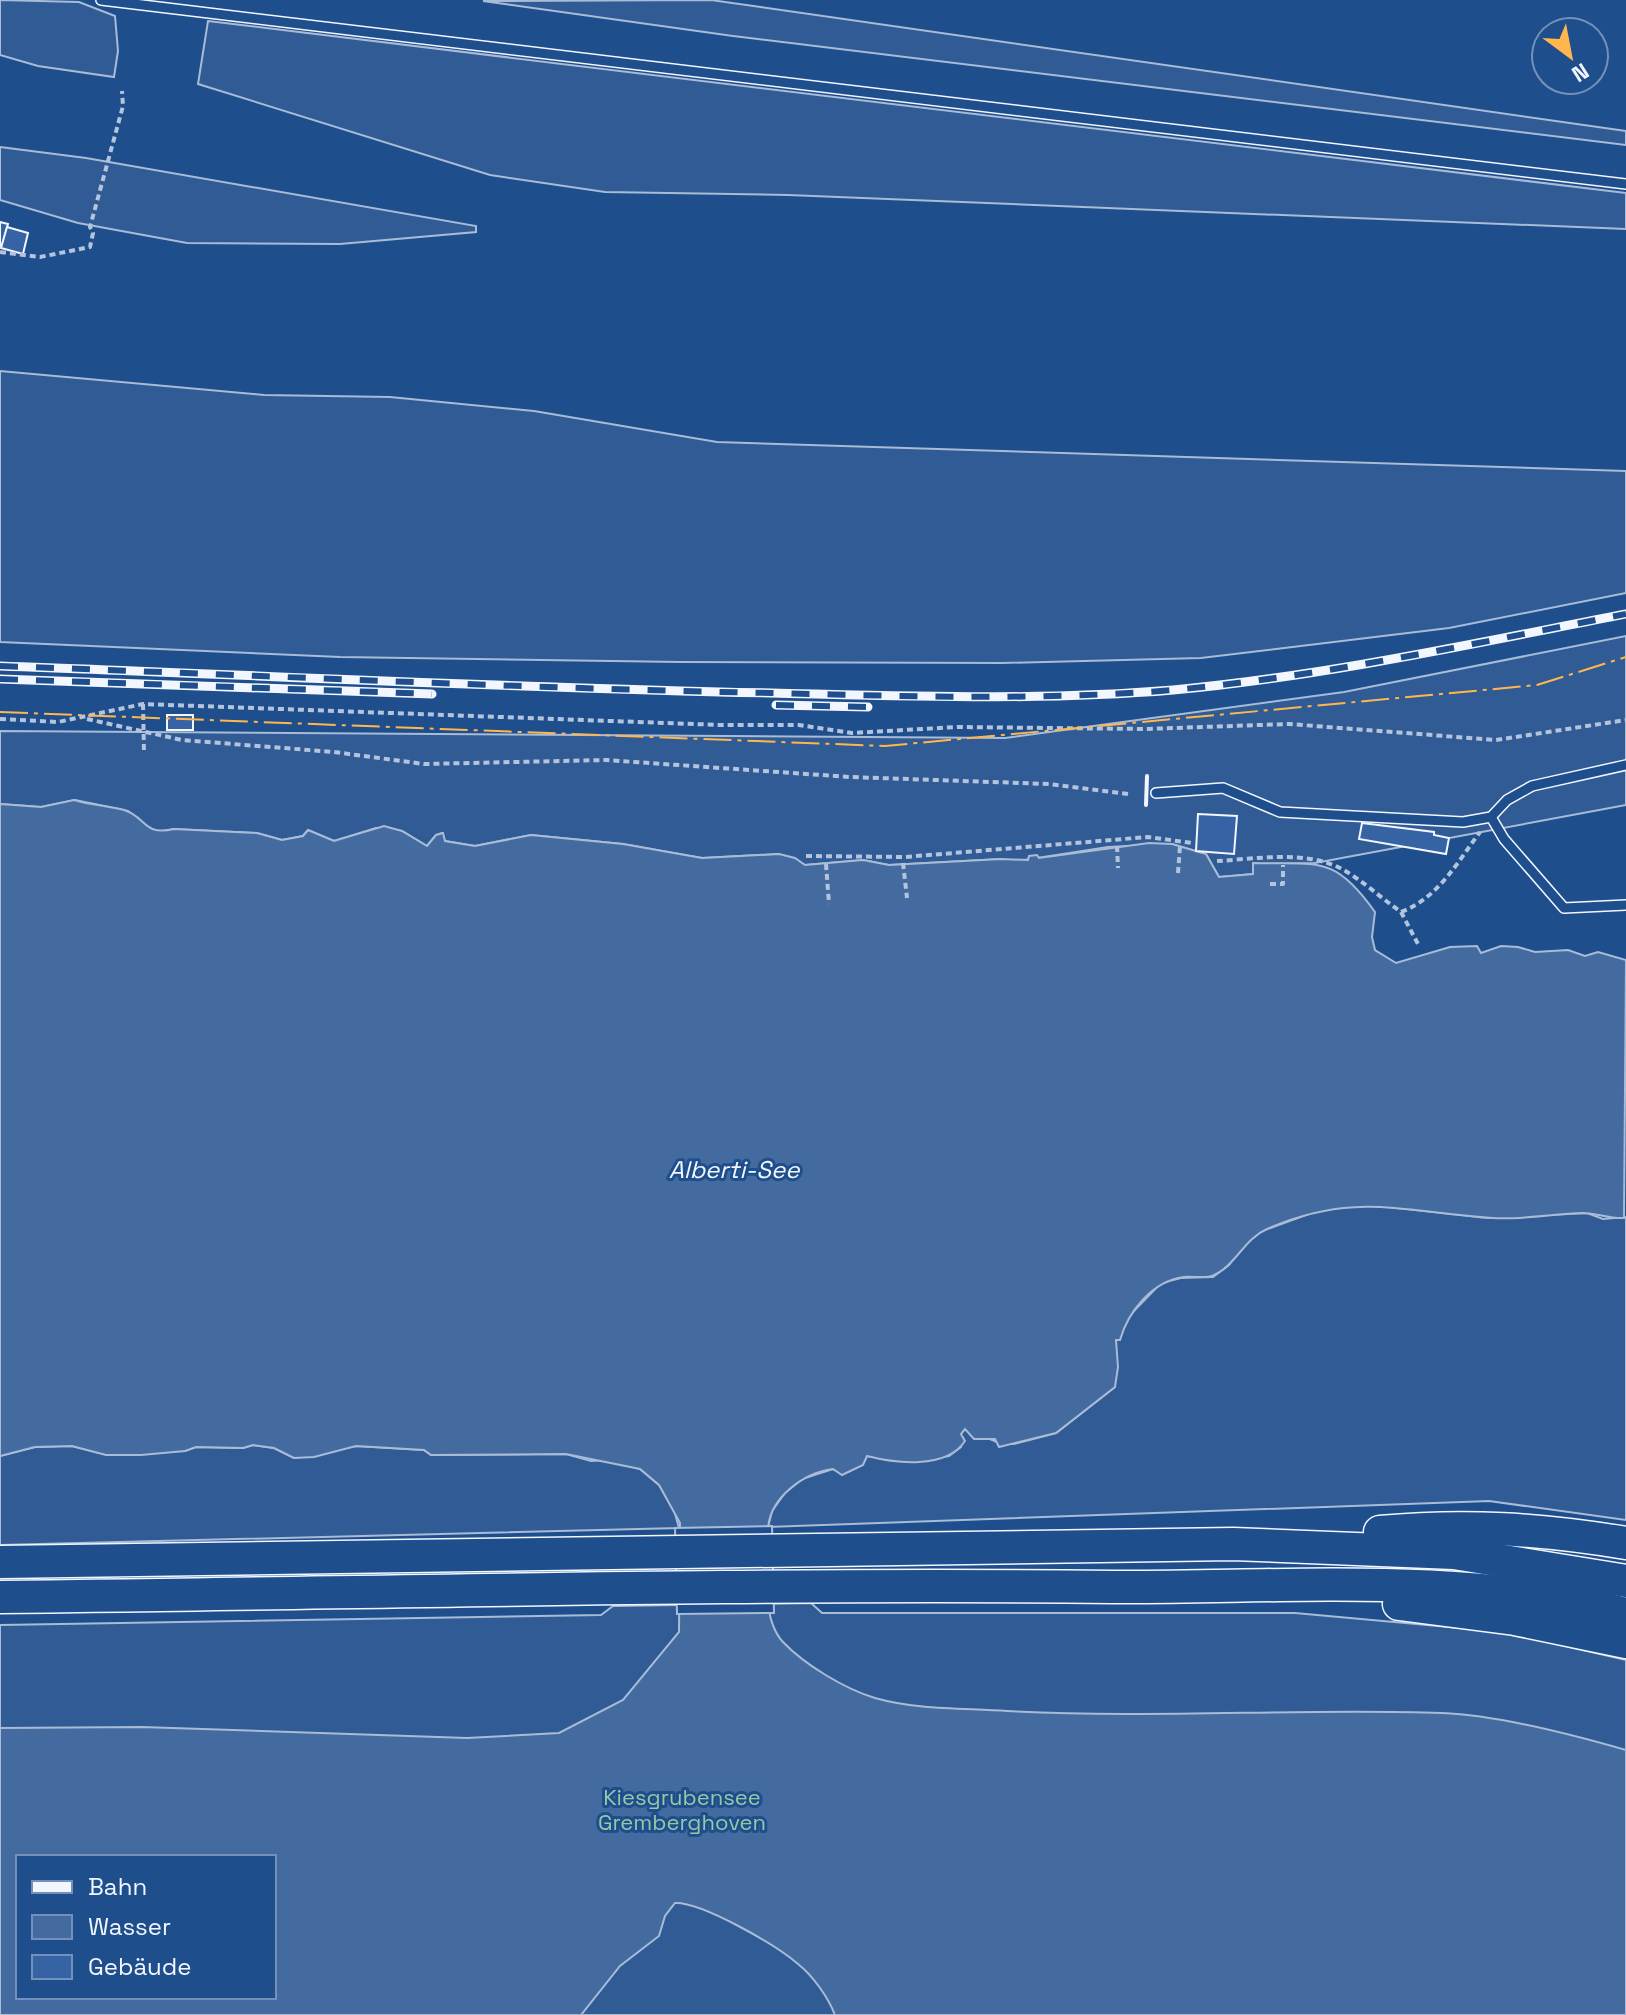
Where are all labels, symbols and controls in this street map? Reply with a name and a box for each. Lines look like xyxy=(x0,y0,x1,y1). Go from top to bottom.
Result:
north arrow xyxy=(1530,16,1610,96)
text: N xyxy=(1567,57,1594,89)
water label: Alberti-See xyxy=(669,1154,800,1185)
park label: Kiesgrubensee Gremberghoven xyxy=(598,1783,766,1836)
legend xyxy=(16,1855,276,1999)
text: Bahn xyxy=(88,1871,147,1902)
text: Wasser xyxy=(88,1911,171,1942)
text: Gebäude xyxy=(88,1951,191,1982)

